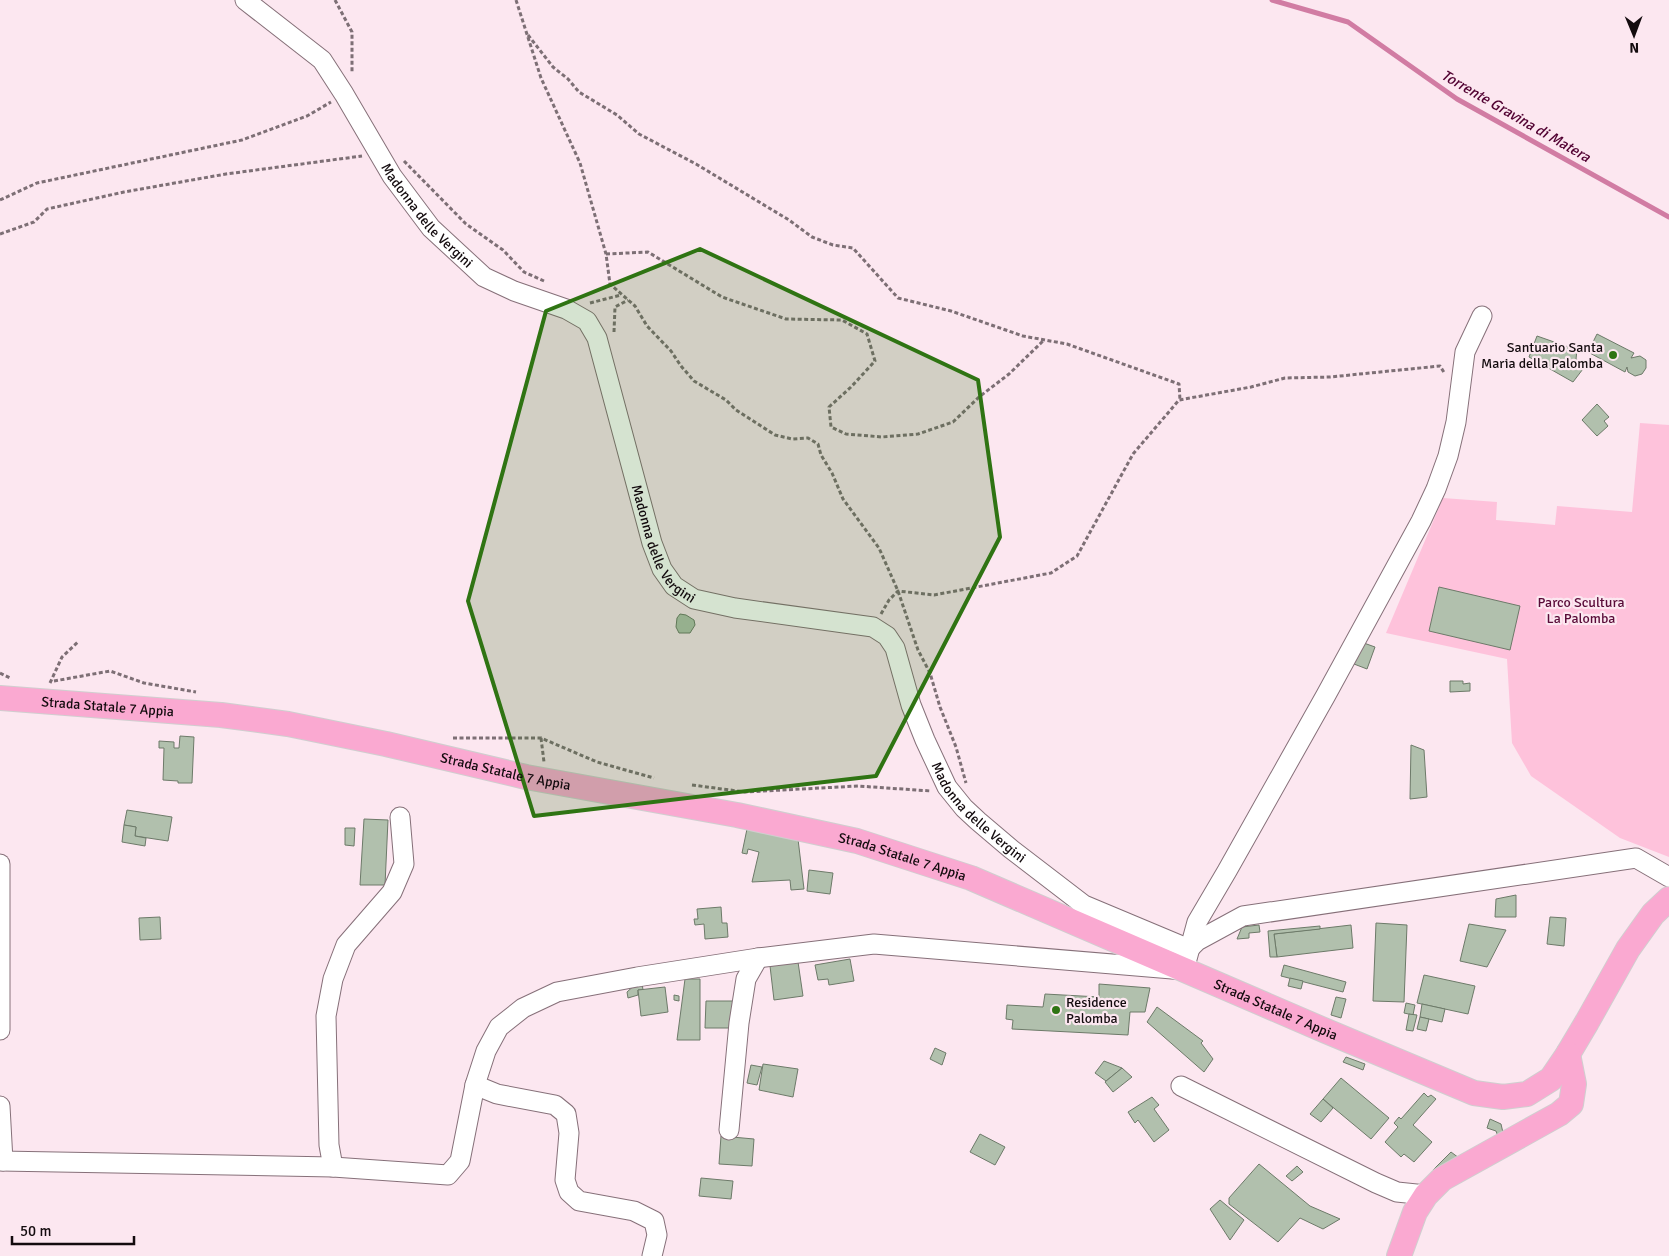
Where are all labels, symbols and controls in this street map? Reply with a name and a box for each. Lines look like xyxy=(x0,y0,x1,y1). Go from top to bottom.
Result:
north arrow xyxy=(1609,10,1659,60)
text: N xyxy=(1629,39,1639,56)
water label: Torrente Gravina di Matera xyxy=(1438,66,1594,166)
street label: Madonna delle Vergini xyxy=(377,160,476,272)
place label: Santuario Santa Maria della Palomba xyxy=(1481,339,1603,372)
marker: Santuario Santa Maria della Palomba xyxy=(1607,349,1619,361)
street label: Madonna delle Vergini xyxy=(628,483,699,607)
park label: Parco Scultura La Palomba xyxy=(1537,594,1625,627)
street label: Strada Statale 7 Appia xyxy=(41,693,175,720)
street label: Strada Statale 7 Appia xyxy=(439,749,572,794)
street label: Madonna delle Vergini xyxy=(927,759,1029,866)
street label: Strada Statale 7 Appia xyxy=(837,829,968,885)
street label: Strada Statale 7 Appia xyxy=(1211,976,1340,1044)
place label: Residence Palomba xyxy=(1066,994,1127,1027)
marker: Residence Palomba xyxy=(1050,1004,1062,1016)
scale bar xyxy=(12,1214,135,1246)
text: 50 m xyxy=(20,1222,51,1240)

